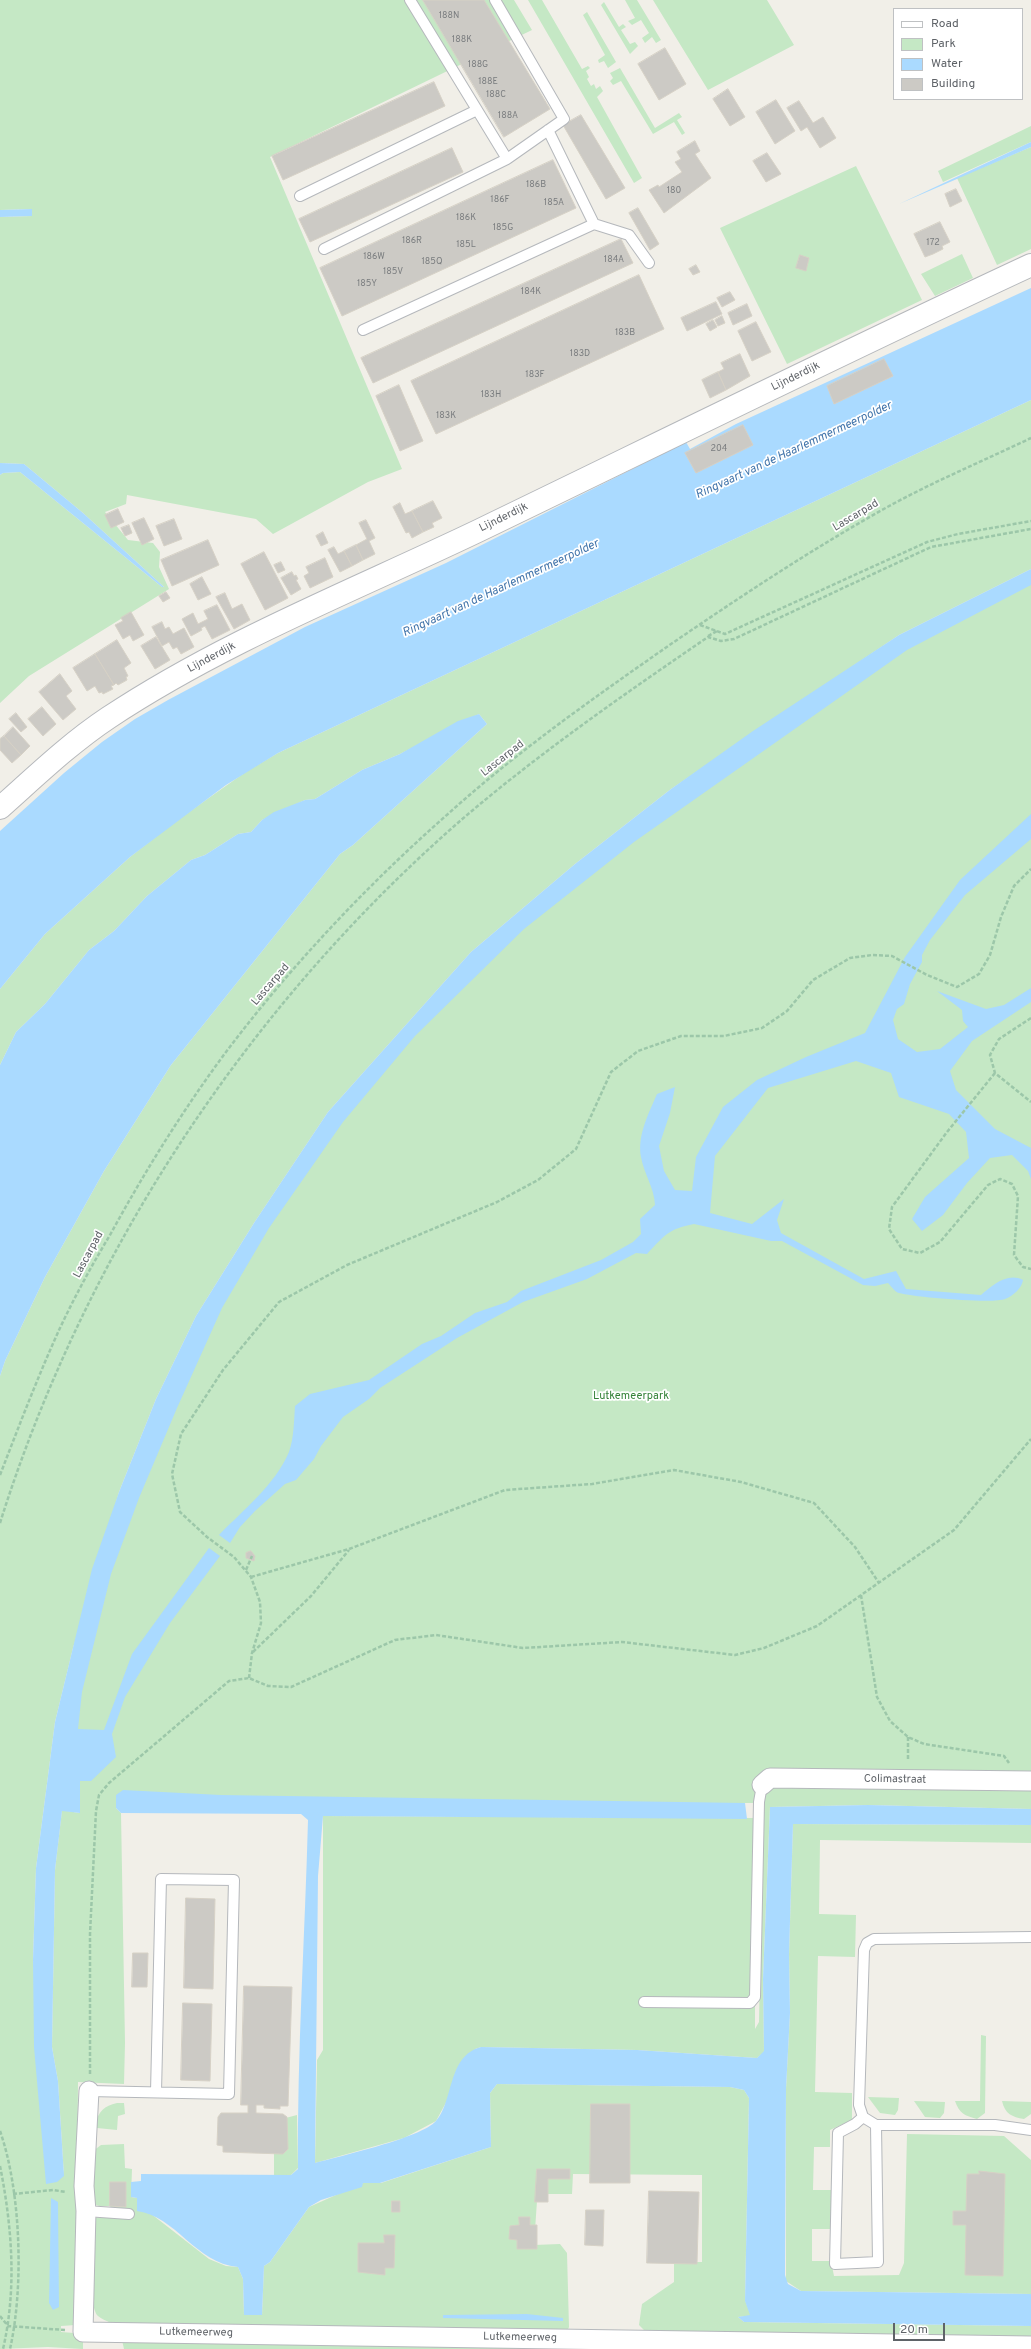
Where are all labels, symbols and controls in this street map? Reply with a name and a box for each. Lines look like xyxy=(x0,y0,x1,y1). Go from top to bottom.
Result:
legend xyxy=(893,8,1023,100)
house number: 188N xyxy=(439,11,459,21)
text: Road xyxy=(931,16,959,32)
house number: 188K xyxy=(452,35,472,45)
text: Park xyxy=(931,36,956,52)
text: Water xyxy=(931,56,963,72)
house number: 188G xyxy=(468,60,488,70)
text: Building xyxy=(931,76,975,92)
house number: 188E xyxy=(478,77,498,87)
house number: 188C xyxy=(486,90,506,100)
house number: 188A xyxy=(498,111,518,121)
house number: 186B xyxy=(526,180,546,190)
house number: 180 xyxy=(667,186,681,196)
house number: 186F xyxy=(490,195,510,205)
house number: 185A xyxy=(544,198,564,208)
house number: 186K xyxy=(456,213,476,223)
house number: 185G xyxy=(493,223,513,233)
house number: 186R xyxy=(402,236,422,246)
house number: 172 xyxy=(926,238,940,248)
house number: 185L xyxy=(456,240,476,250)
house number: 186W xyxy=(363,252,385,262)
house number: 184A xyxy=(604,255,624,265)
house number: 185Q xyxy=(421,257,443,267)
house number: 185V xyxy=(383,267,403,277)
house number: 185Y xyxy=(357,279,377,289)
house number: 184K xyxy=(521,287,541,297)
house number: 183B xyxy=(615,328,635,338)
house number: 183D xyxy=(570,349,590,359)
street label: Lijnderdijk xyxy=(769,360,823,394)
house number: 183F xyxy=(525,370,545,380)
house number: 183H xyxy=(481,390,501,400)
water label: Ringvaart van de Haarlemmermeerpolder xyxy=(694,399,894,503)
house number: 183K xyxy=(436,411,456,421)
house number: 204 xyxy=(711,444,727,454)
street label: Lascarpad xyxy=(831,497,881,535)
street label: Lijnderdijk xyxy=(477,501,531,535)
water label: Ringvaart van de Haarlemmermeerpolder xyxy=(401,537,601,641)
street label: Lijnderdijk xyxy=(186,640,238,676)
street label: Lascarpad xyxy=(479,738,527,780)
street label: Lascarpad xyxy=(249,961,293,1009)
street label: Lascarpad xyxy=(71,1229,107,1281)
park label: Lutkemeerpark xyxy=(593,1390,669,1404)
street label: Colimastraat xyxy=(864,1773,926,1787)
scale bar xyxy=(895,2315,947,2341)
text: 20 m xyxy=(900,2322,928,2338)
street label: Lutkemeerweg xyxy=(159,2326,233,2340)
street label: Lutkemeerweg xyxy=(483,2331,557,2345)

